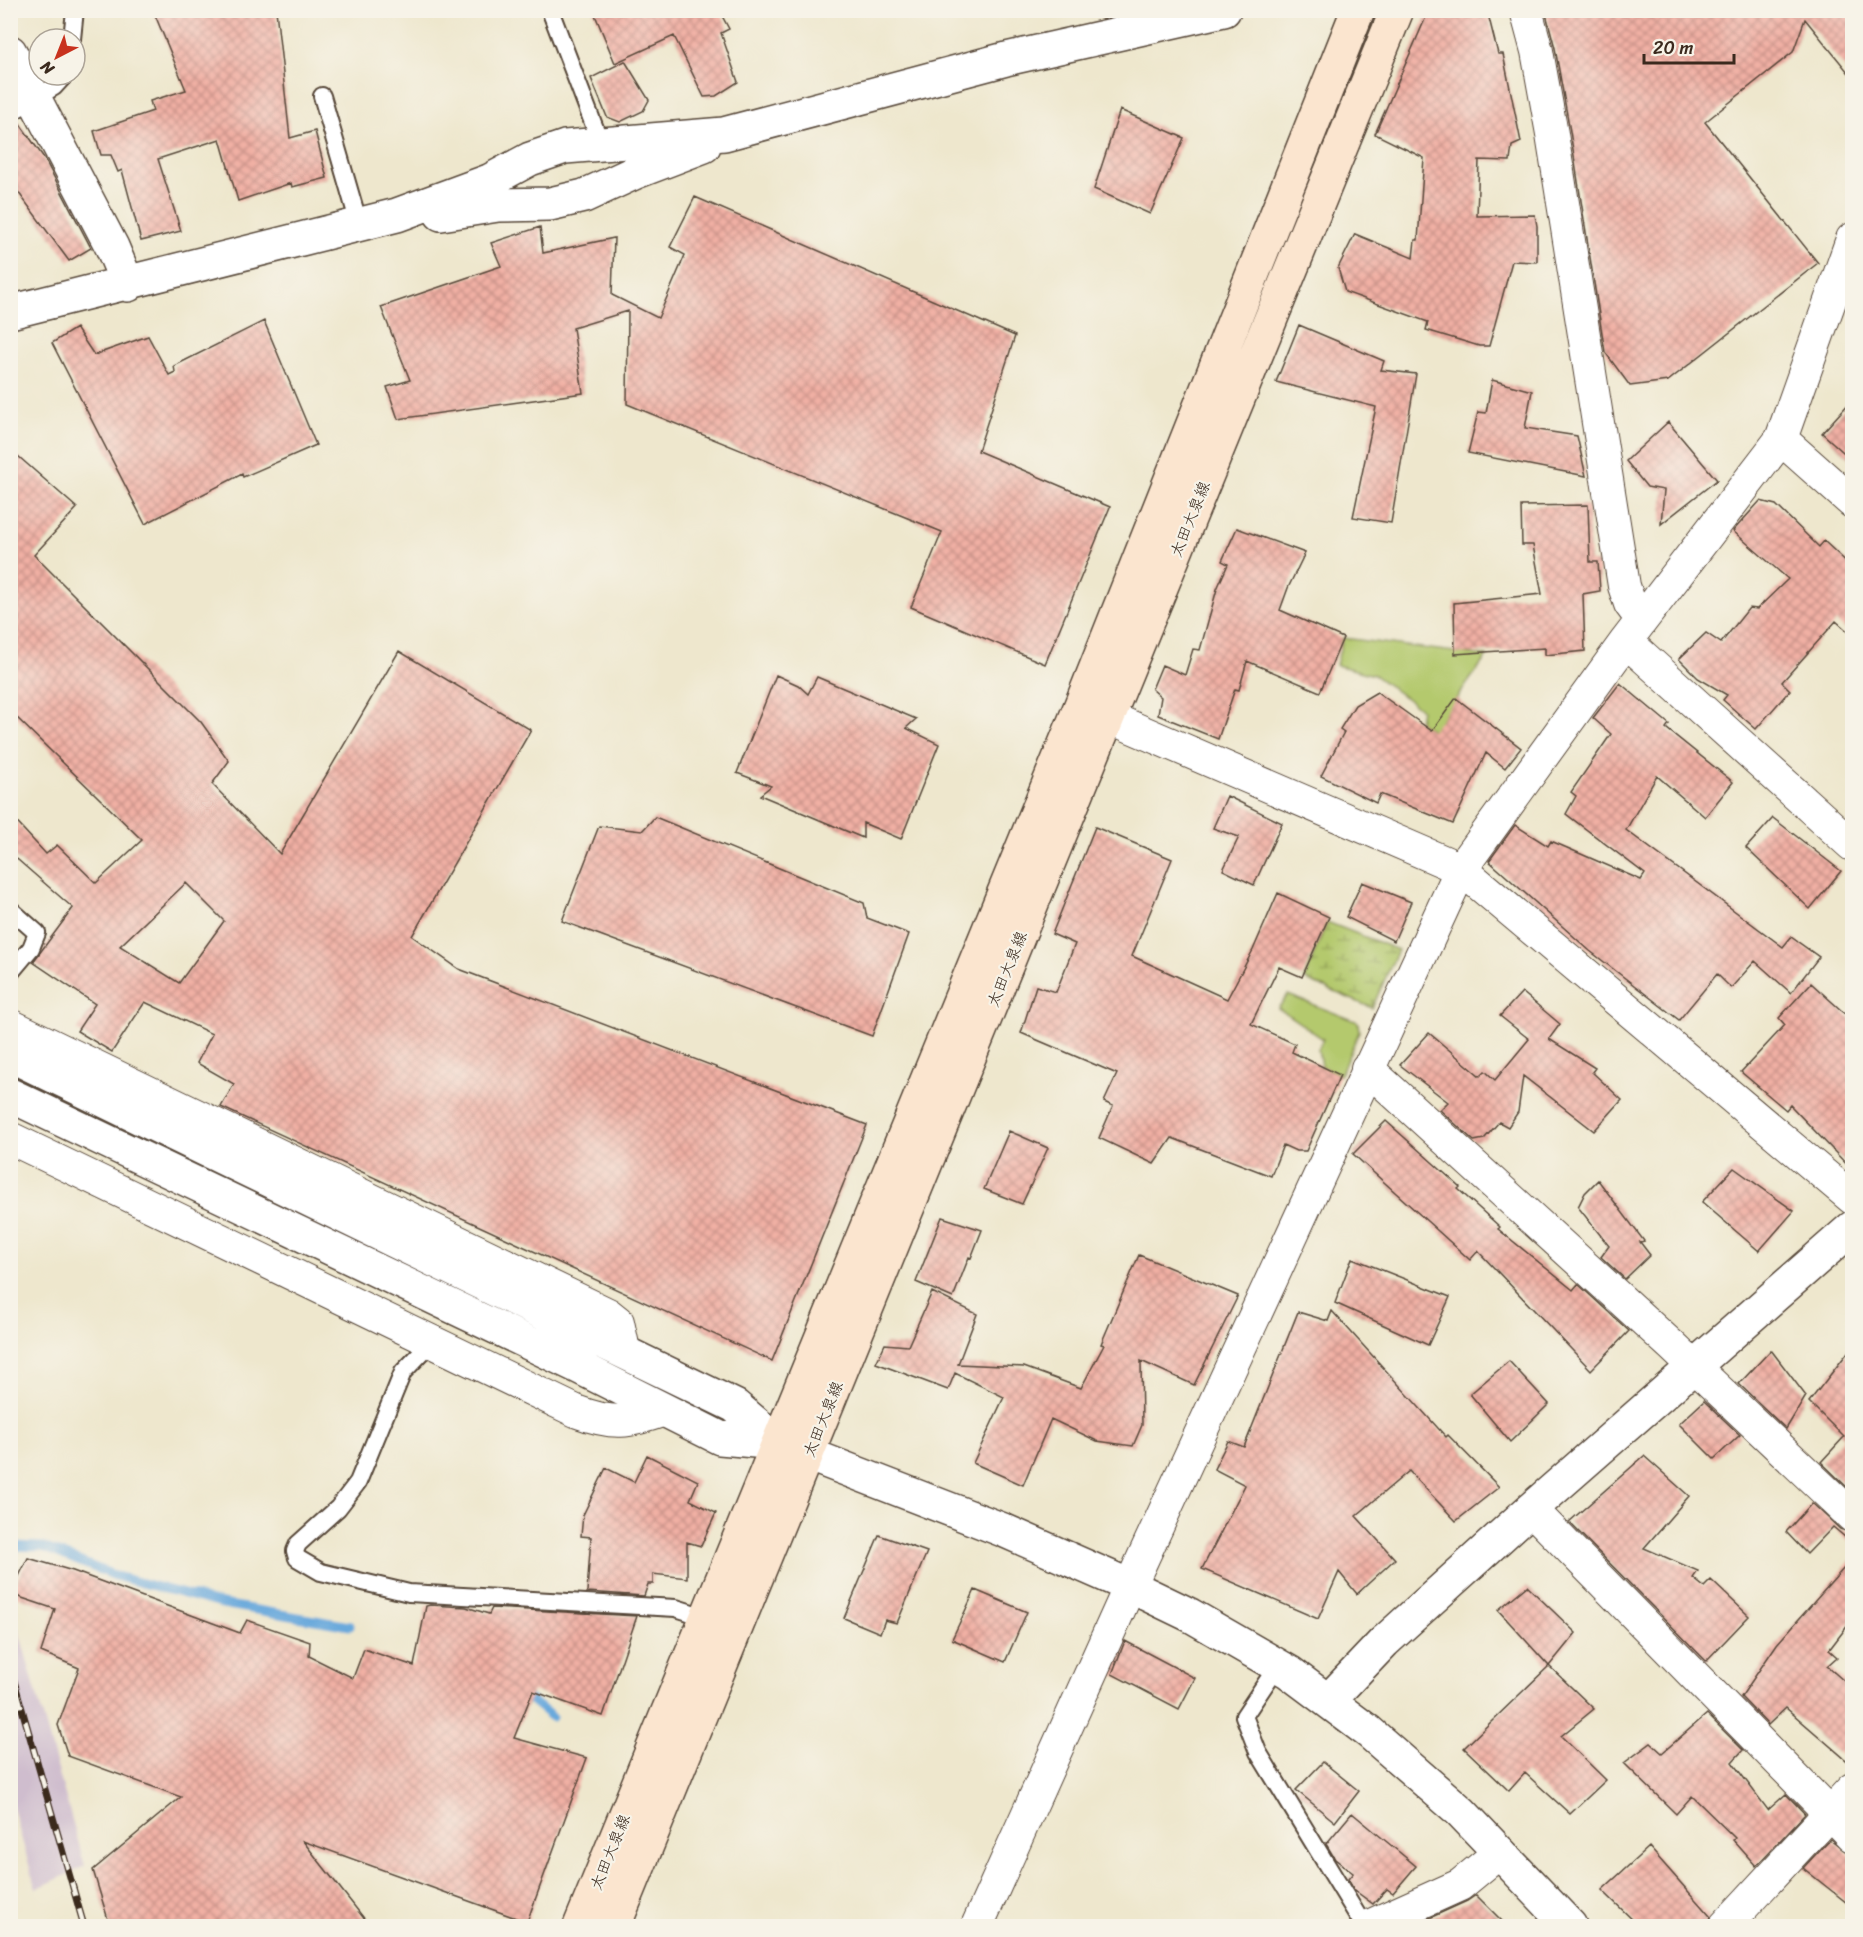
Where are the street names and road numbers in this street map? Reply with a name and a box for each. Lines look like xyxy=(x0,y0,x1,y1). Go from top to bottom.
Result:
street label: 太田大泉線 xyxy=(1162,476,1218,562)
street label: 太田大泉線 xyxy=(979,926,1035,1012)
street label: 太田大泉線 xyxy=(795,1376,851,1462)
street label: 太田大泉線 xyxy=(582,1809,638,1895)

